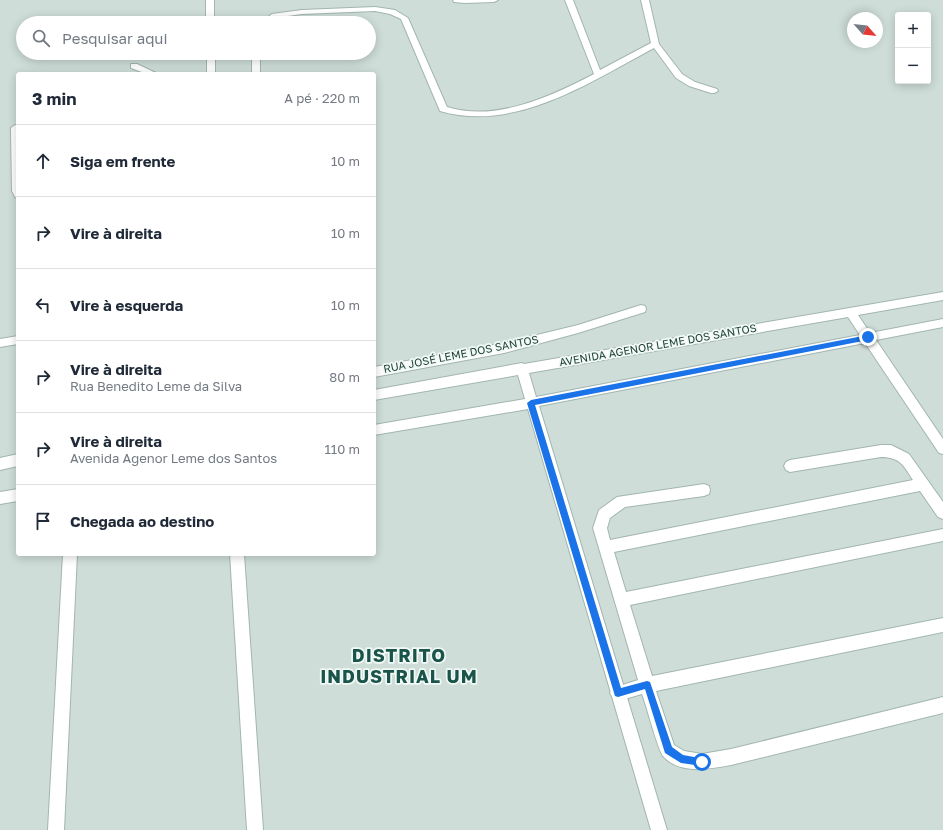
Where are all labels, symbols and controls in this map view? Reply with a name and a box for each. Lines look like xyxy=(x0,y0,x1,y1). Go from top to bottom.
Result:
north arrow xyxy=(847,12,883,48)
map controls xyxy=(895,12,931,84)
button: + xyxy=(895,12,931,48)
search box xyxy=(16,16,376,60)
icon: search xyxy=(30,27,52,49)
text: Pesquisar aqui xyxy=(62,29,167,47)
button: − xyxy=(895,48,931,84)
text: 3 min xyxy=(32,88,76,109)
text: A pé · 220 m xyxy=(284,90,360,106)
icon: ahead xyxy=(32,150,54,172)
text: Siga em frente xyxy=(70,152,175,170)
text: 10 m xyxy=(331,153,360,169)
icon: right xyxy=(32,222,54,244)
text: Vire à direita xyxy=(70,224,162,242)
text: 10 m xyxy=(331,225,360,241)
icon: left xyxy=(32,294,54,316)
text: Vire à esquerda xyxy=(70,296,183,314)
text: 10 m xyxy=(331,297,360,313)
street label: AVENIDA AGENOR LEME DOS SANTOS xyxy=(558,321,758,368)
route end xyxy=(859,328,877,346)
street label: RUA JOSÉ LEME DOS SANTOS xyxy=(382,332,540,375)
text: Vire à direita xyxy=(70,360,162,378)
icon: right xyxy=(32,366,54,388)
text: 80 m xyxy=(329,369,360,385)
text: Rua Benedito Leme da Silva xyxy=(70,378,242,394)
text: Vire à direita xyxy=(70,432,162,450)
icon: right xyxy=(32,438,54,460)
text: 110 m xyxy=(325,441,360,457)
text: Avenida Agenor Leme dos Santos xyxy=(70,450,277,466)
icon: arrive xyxy=(32,510,54,532)
text: Chegada ao destino xyxy=(70,512,214,530)
district label: DISTRITO INDUSTRIAL UM xyxy=(320,644,478,687)
route start xyxy=(693,753,711,771)

